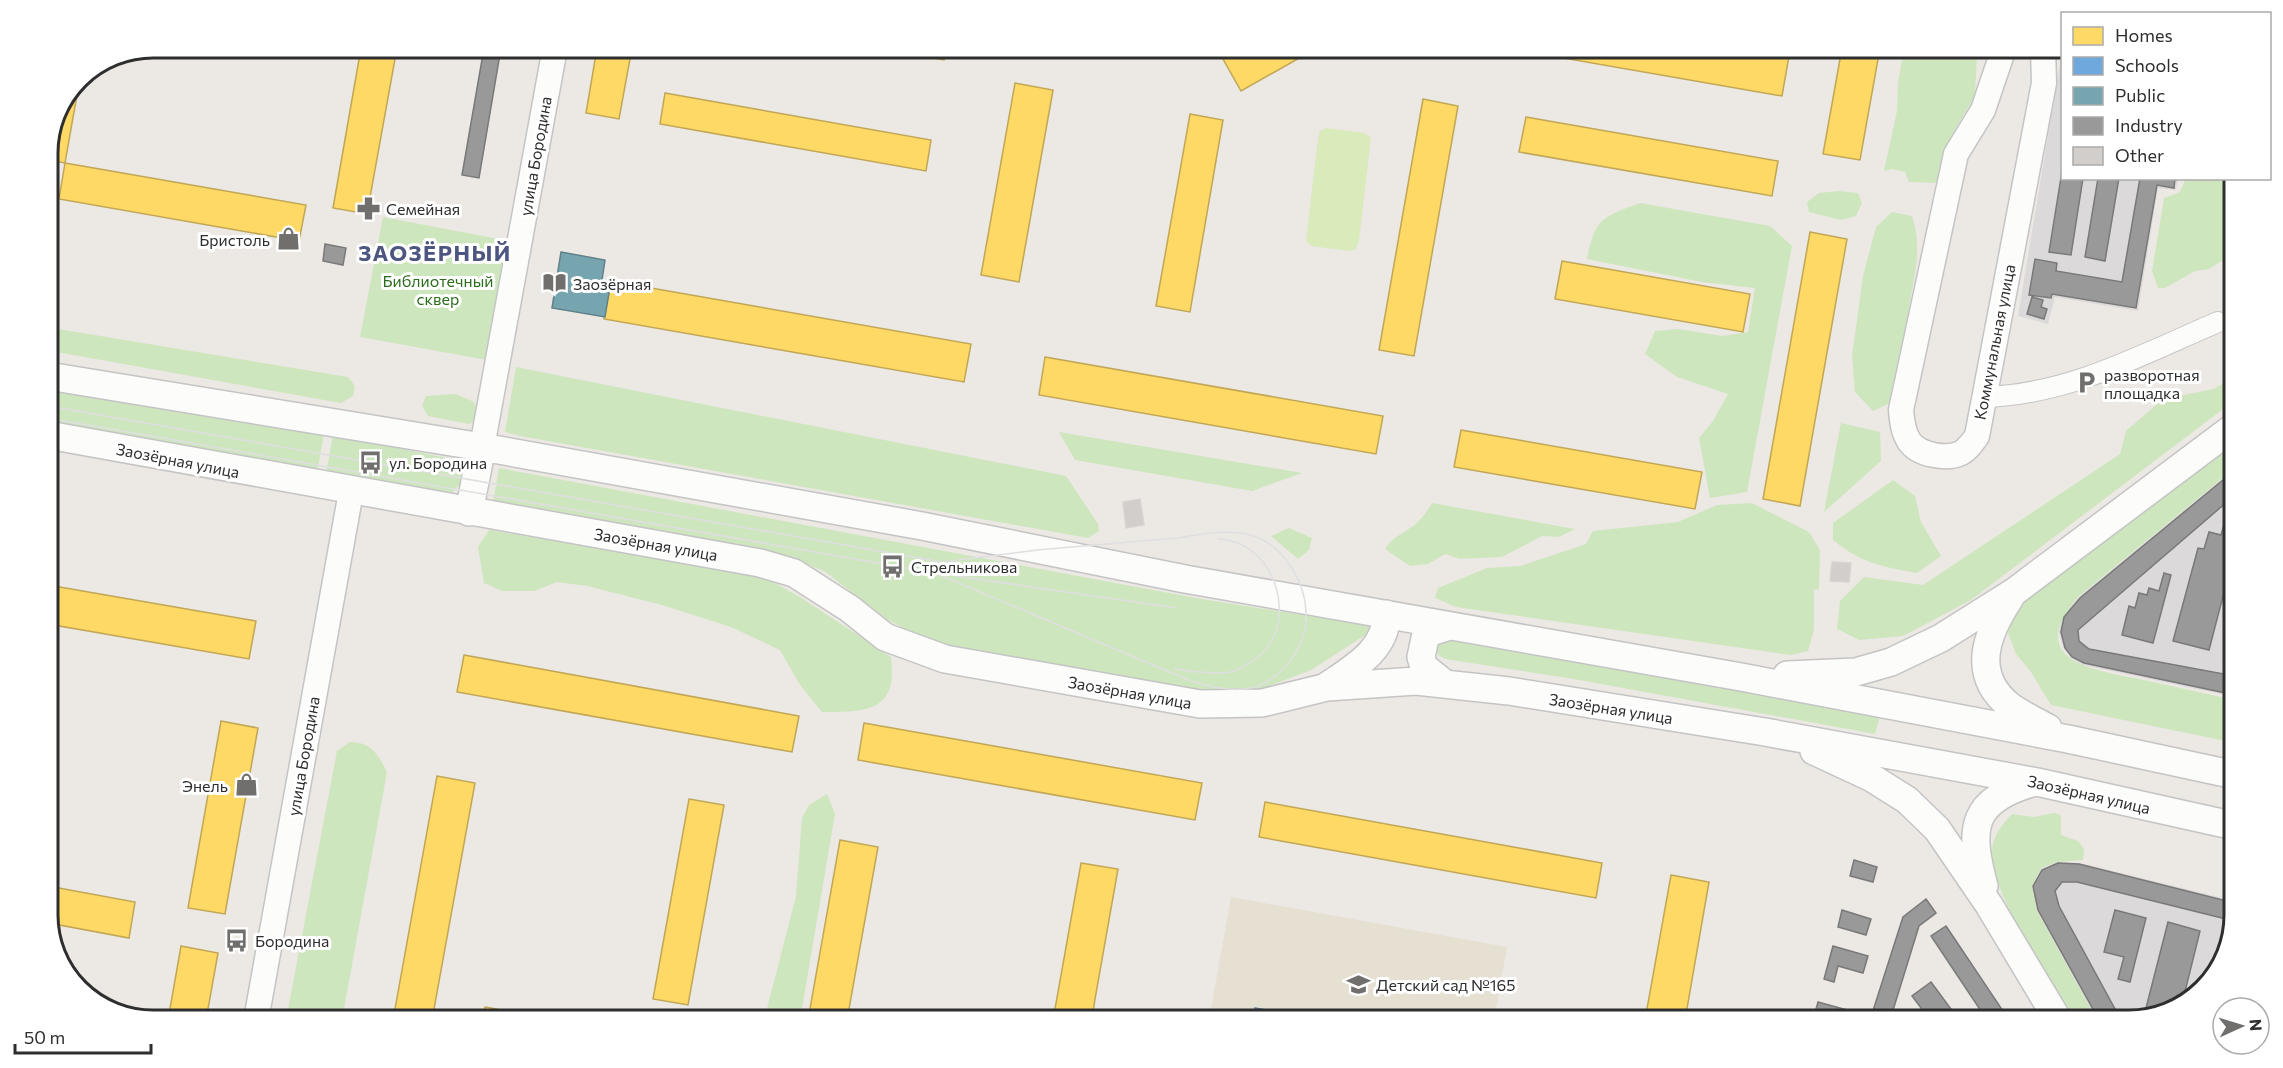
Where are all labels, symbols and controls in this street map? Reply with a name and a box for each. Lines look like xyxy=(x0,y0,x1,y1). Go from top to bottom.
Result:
legend xyxy=(2061,12,2271,180)
text: Homes xyxy=(2115,24,2173,46)
text: Schools xyxy=(2115,54,2179,76)
text: Public xyxy=(2115,84,2165,106)
street label: улица Бородина xyxy=(515,95,555,217)
text: Industry xyxy=(2115,114,2183,136)
text: Other xyxy=(2115,144,2164,166)
pharmacy icon: Семейная xyxy=(355,195,381,221)
place label: Семейная xyxy=(386,199,460,218)
shop icon: Бристоль xyxy=(275,226,301,252)
place label: Бристоль xyxy=(199,230,270,249)
district label: ЗАОЗЁРНЫЙ xyxy=(358,239,512,266)
street label: Коммунальная улица xyxy=(1970,263,2018,421)
library icon: Заозёрная xyxy=(542,270,568,296)
park label: Библиотечный сквер xyxy=(383,271,493,308)
place label: Заозёрная xyxy=(573,274,651,293)
place label: разворотная площадка xyxy=(2104,365,2200,402)
parking icon: разворотная площадка xyxy=(2073,370,2099,396)
street label: Заозёрная улица xyxy=(115,439,241,481)
bus stop icon: ул. Бородина xyxy=(358,449,384,475)
place label: ул. Бородина xyxy=(389,453,487,472)
street label: Заозёрная улица xyxy=(593,524,719,564)
bus stop icon: Стрельникова xyxy=(880,553,906,579)
place label: Стрельникова xyxy=(911,557,1017,576)
street label: Заозёрная улица xyxy=(1067,672,1193,712)
street label: Заозёрная улица xyxy=(1548,689,1674,727)
street label: улица Бородина xyxy=(283,695,323,817)
street label: Заозёрная улица xyxy=(2026,771,2152,817)
shop icon: Энель xyxy=(233,772,259,798)
place label: Энель xyxy=(182,776,228,795)
bus stop icon: Бородина xyxy=(224,927,250,953)
place label: Бородина xyxy=(255,931,329,950)
school or university icon: Детский сад №165 xyxy=(1345,971,1371,997)
place label: Детский сад №165 xyxy=(1376,975,1515,994)
north arrow xyxy=(2211,996,2271,1056)
scale bar xyxy=(15,1017,152,1055)
text: N xyxy=(2247,1018,2266,1032)
text: 50 m xyxy=(24,1026,65,1048)

